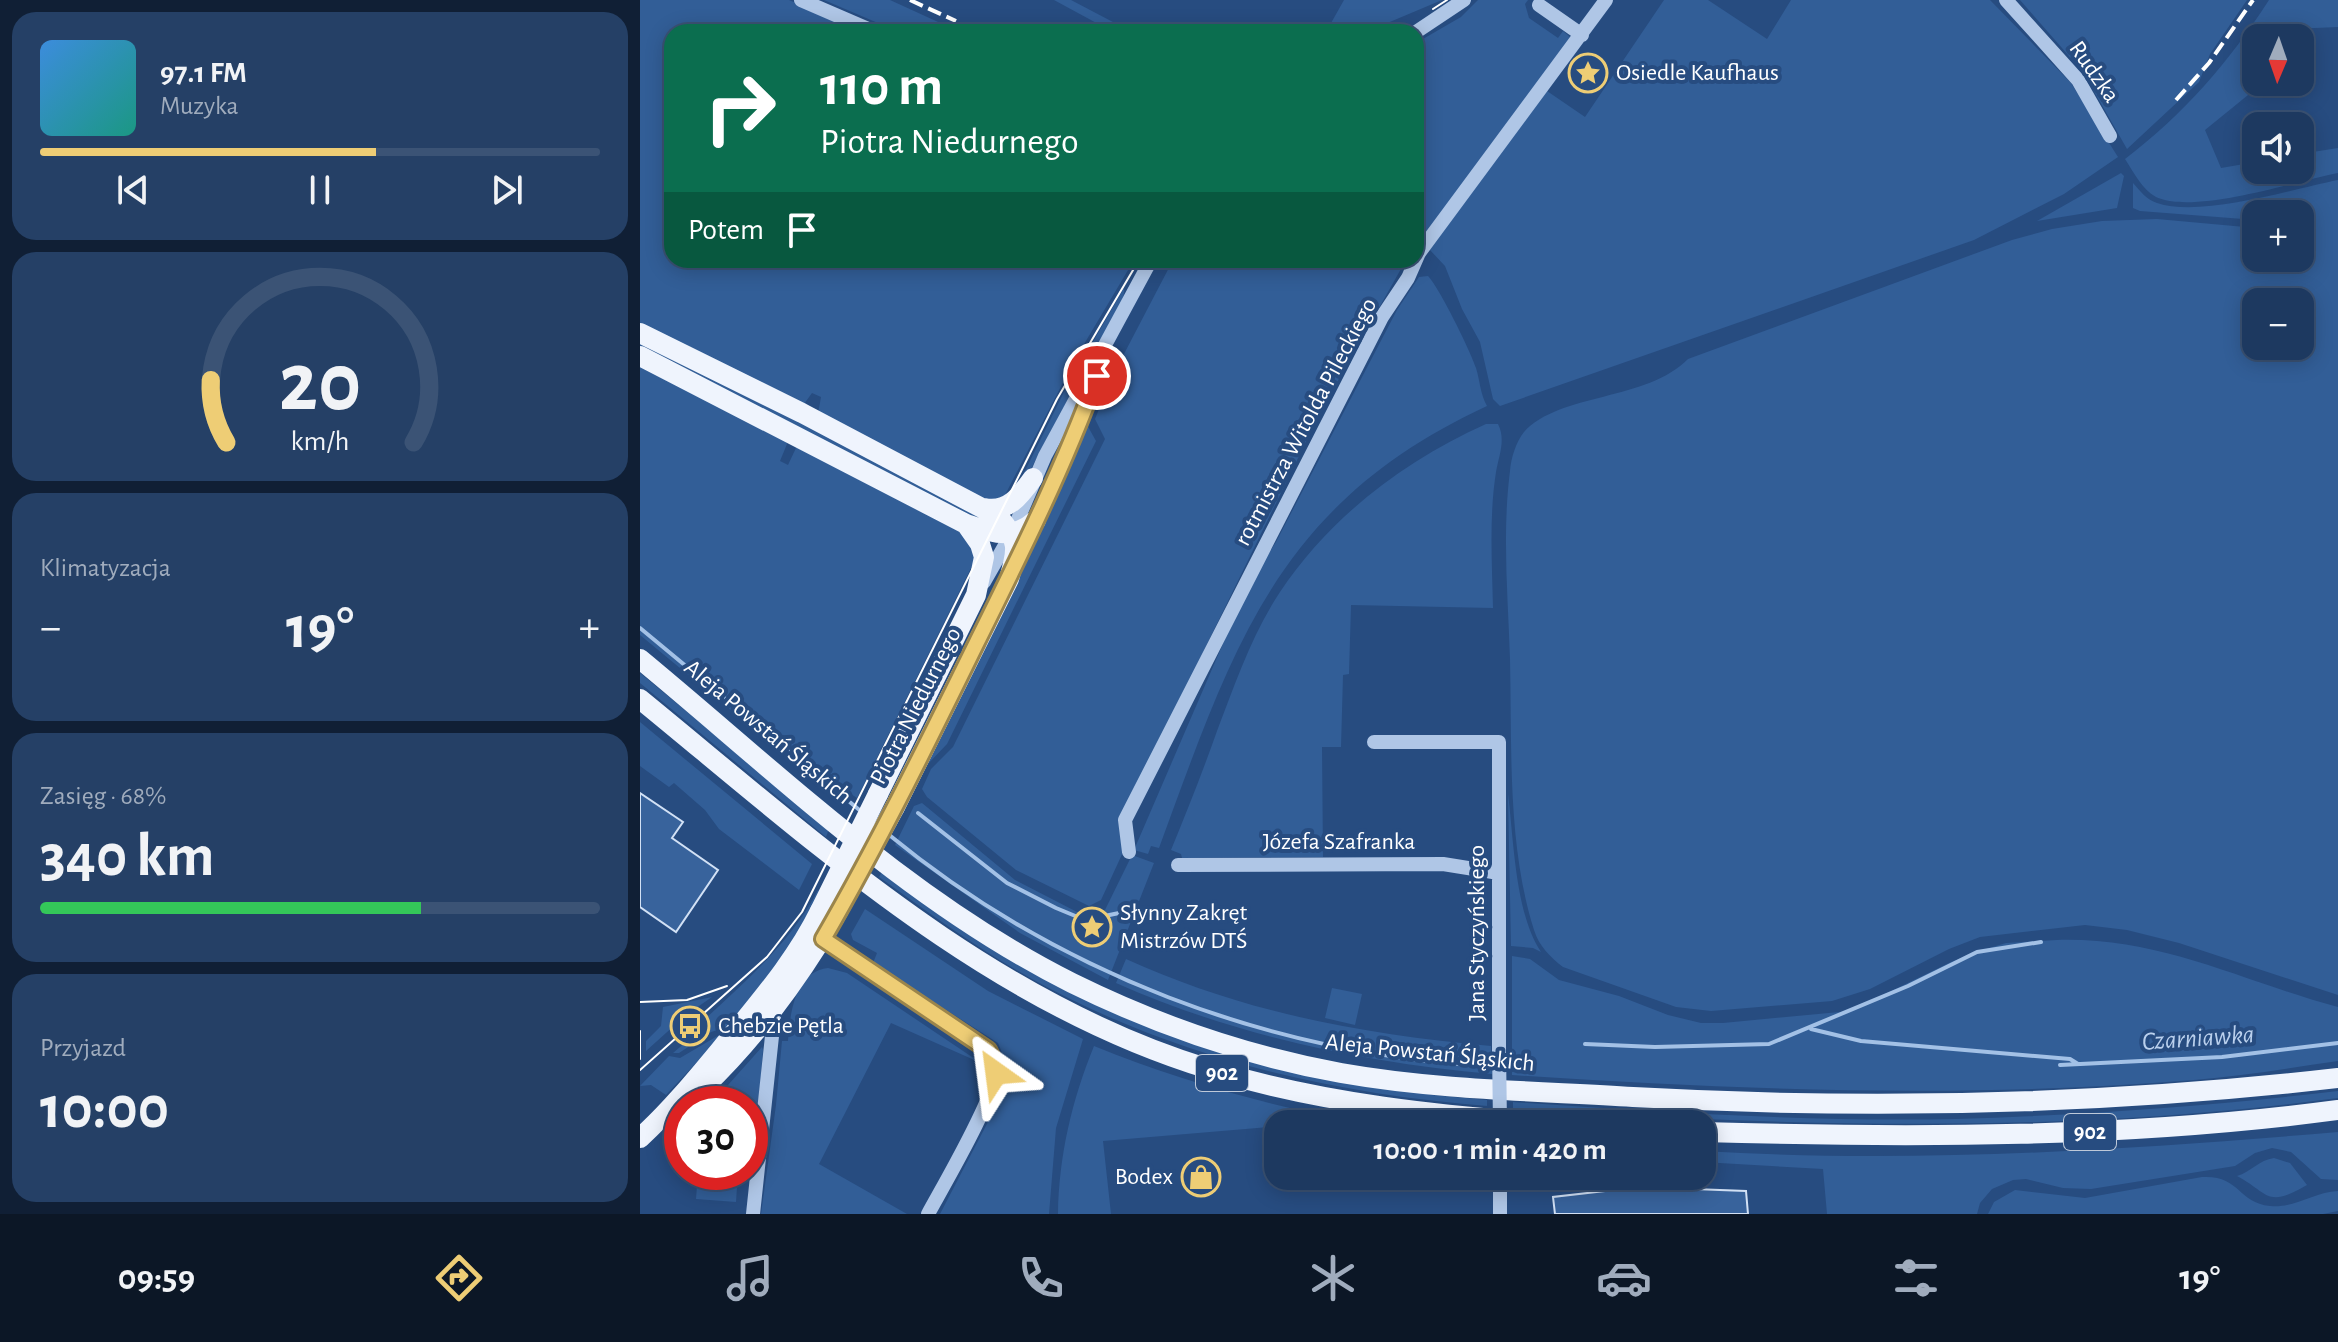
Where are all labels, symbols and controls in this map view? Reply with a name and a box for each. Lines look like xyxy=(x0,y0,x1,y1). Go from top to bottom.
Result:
north arrow xyxy=(2242,24,2314,96)
map controls xyxy=(2242,24,2314,360)
street label: Rudzka xyxy=(2064,37,2124,107)
place icon: Osiedle Kaufhaus xyxy=(1567,52,1609,94)
icon: right xyxy=(688,56,792,160)
text: 97.1 FM xyxy=(160,58,247,88)
text: 110 m xyxy=(820,59,943,115)
place label: Osiedle Kaufhaus xyxy=(1616,61,1779,85)
text: Muzyka xyxy=(160,93,238,119)
button: sound xyxy=(2242,112,2314,184)
text: Piotra Niedurnego xyxy=(820,124,1079,160)
icon: previous xyxy=(111,168,155,212)
icon: pause xyxy=(298,168,342,212)
icon: next xyxy=(485,168,529,212)
button: + xyxy=(2242,200,2314,272)
icon: arrive xyxy=(780,208,824,252)
text: Potem xyxy=(688,215,764,245)
button: − xyxy=(2242,288,2314,360)
street label: rotmistrza Witolda Pileckiego xyxy=(1230,294,1382,550)
text: 20 xyxy=(279,341,361,425)
pin xyxy=(1063,342,1131,410)
icon: arrive xyxy=(1075,354,1119,398)
text: km/h xyxy=(291,427,349,456)
text: Klimatyzacja xyxy=(40,555,171,581)
text: 19° xyxy=(286,599,354,659)
text: − xyxy=(40,606,61,650)
text: + xyxy=(579,606,600,650)
street label: Piotra Niedurnego xyxy=(866,624,966,788)
street label: Aleja Powstań Śląskich xyxy=(680,654,858,809)
text: Zasięg · 68% xyxy=(40,783,167,809)
text: 340 km xyxy=(40,827,214,887)
street label: Józefa Szafranka xyxy=(1263,830,1415,854)
street label: Jana Styczyńskiego xyxy=(1465,845,1489,1021)
place label: Słynny Zakręt Mistrzów DTŚ xyxy=(1120,901,1248,953)
place icon: Słynny Zakręt Mistrzów DTŚ xyxy=(1071,906,1113,948)
bus stop icon: Chebzie Pętla xyxy=(669,1005,711,1047)
place label: Chebzie Pętla xyxy=(718,1014,844,1038)
water label: Czarniawka xyxy=(2141,1021,2255,1055)
street label: Aleja Powstań Śląskich xyxy=(1324,1028,1536,1076)
position arrow xyxy=(954,1031,1038,1115)
text: Przyjazd xyxy=(40,1035,126,1061)
road number: 902 xyxy=(1196,1055,1248,1091)
text: 10:00 xyxy=(40,1079,169,1139)
speed limit sign: 30 xyxy=(664,1086,768,1190)
road number: 902 xyxy=(2064,1114,2116,1150)
text: 10:00 · 1 min · 420 m xyxy=(1373,1135,1607,1165)
shop icon: Bodex xyxy=(1180,1156,1222,1198)
place label: Bodex xyxy=(1115,1165,1174,1189)
icon: directions xyxy=(431,1250,487,1306)
icon: music xyxy=(722,1250,778,1306)
icon: phone xyxy=(1013,1250,1069,1306)
icon: climate xyxy=(1305,1250,1361,1306)
icon: car xyxy=(1596,1250,1652,1306)
icon: filters xyxy=(1888,1250,1944,1306)
text: 09:59 xyxy=(118,1260,195,1296)
text: 19° xyxy=(2179,1260,2220,1296)

